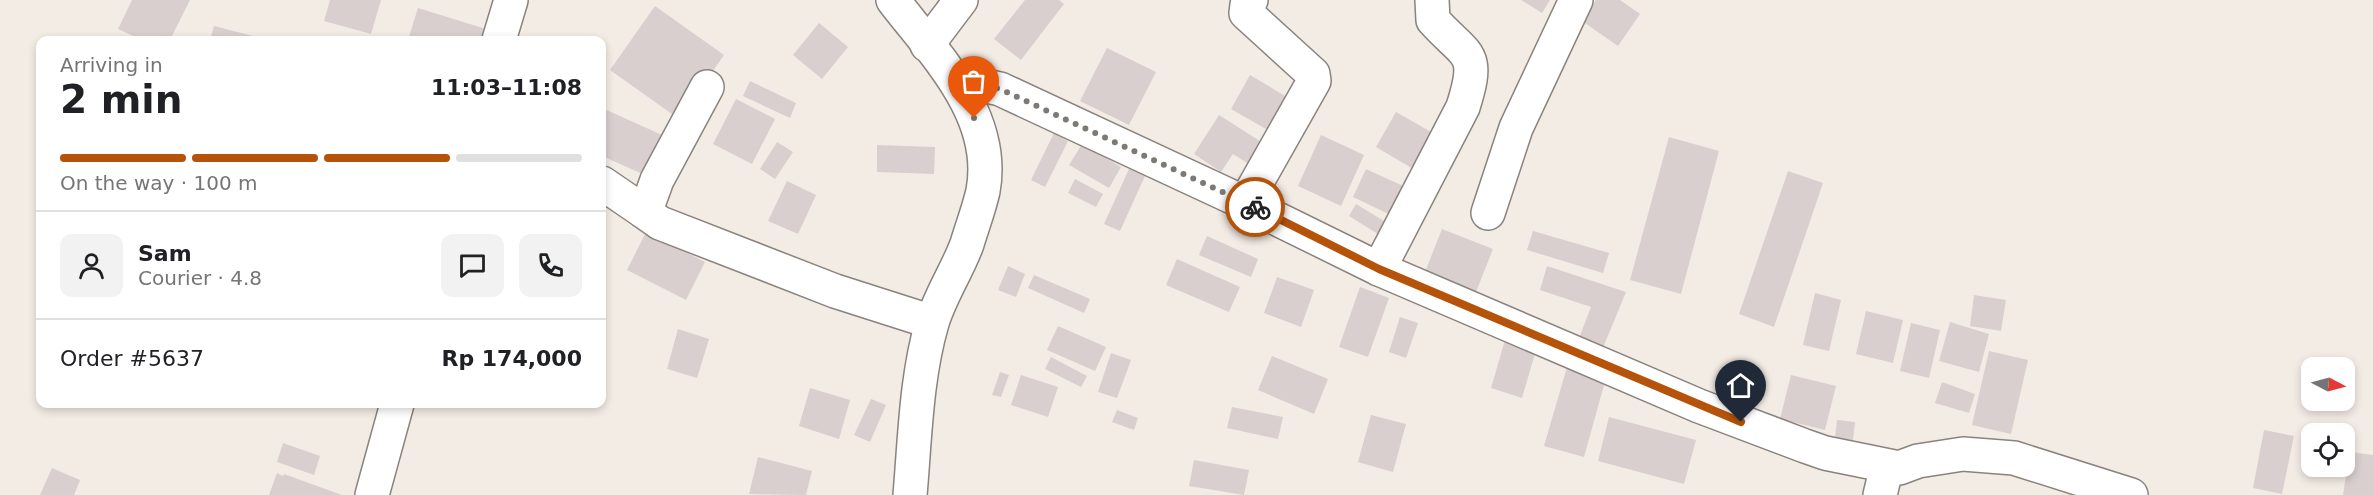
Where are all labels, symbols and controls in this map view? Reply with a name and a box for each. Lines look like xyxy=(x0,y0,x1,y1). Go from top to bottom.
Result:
text: Arriving in xyxy=(60,53,163,77)
pin xyxy=(948,56,999,118)
icon: bag xyxy=(957,65,990,98)
text: 11:03–11:08 xyxy=(431,75,582,100)
text: 2 min xyxy=(60,77,182,122)
text: On the way · 100 m xyxy=(60,171,258,195)
courier xyxy=(1225,177,1285,237)
icon: bike xyxy=(1239,191,1272,224)
button: person xyxy=(60,234,123,297)
button: chat xyxy=(441,234,504,297)
button: phone xyxy=(519,234,582,297)
text: Sam xyxy=(138,241,192,266)
text: Courier · 4.8 xyxy=(138,266,262,290)
text: Order #5637 xyxy=(60,346,204,371)
text: Rp 174,000 xyxy=(441,346,582,371)
north arrow xyxy=(2301,357,2355,411)
map controls xyxy=(2301,357,2355,477)
pin xyxy=(1715,360,1766,422)
icon: home xyxy=(1724,369,1757,402)
button: locate xyxy=(2301,423,2355,477)

